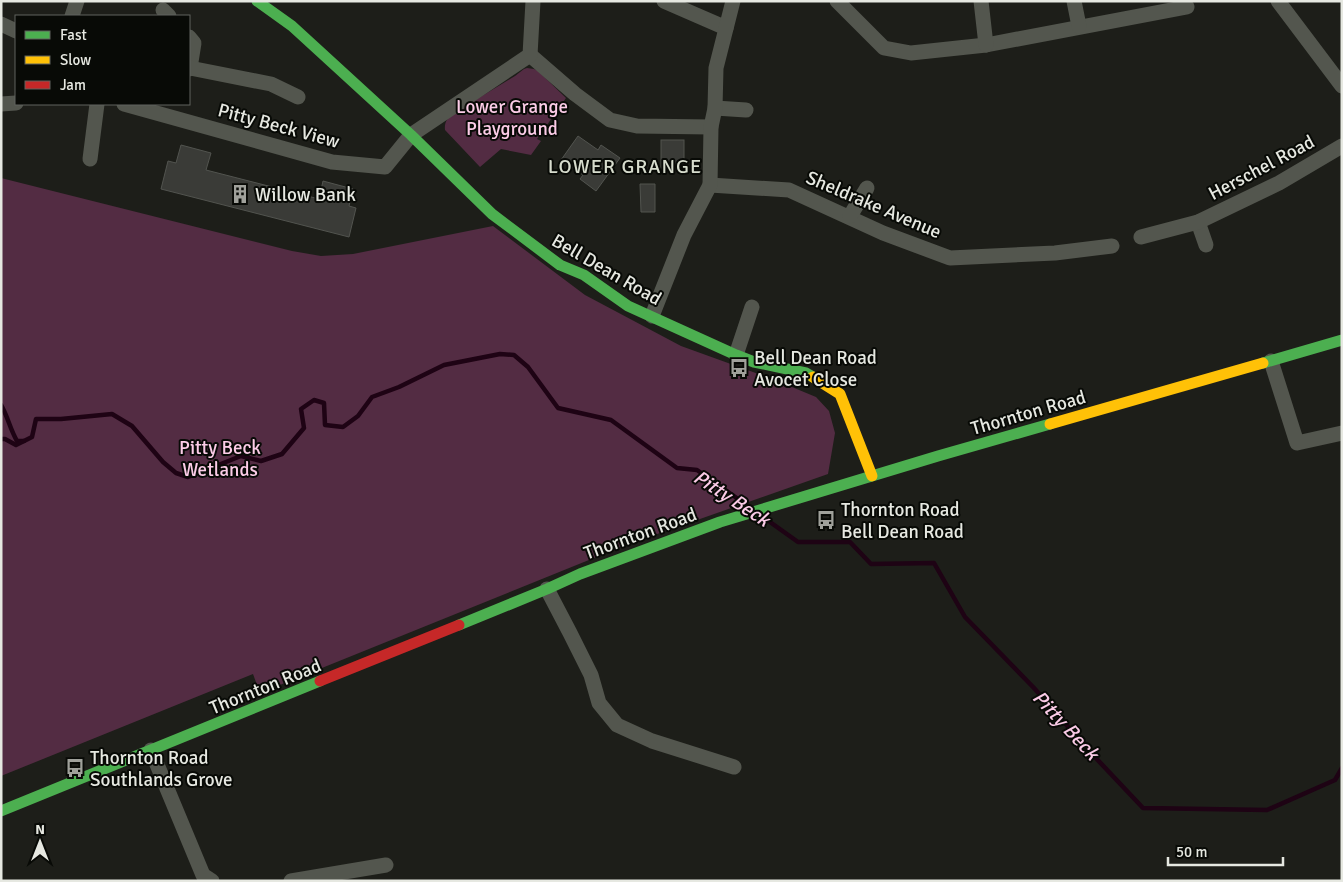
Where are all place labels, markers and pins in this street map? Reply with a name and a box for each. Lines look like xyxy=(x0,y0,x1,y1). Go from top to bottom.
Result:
building icon: Willow Bank xyxy=(229,183,251,205)
place label: Willow Bank xyxy=(255,183,356,207)
place label: Bell Dean Road Avocet Close xyxy=(754,346,877,392)
bus stop icon: Bell Dean Road Avocet Close xyxy=(728,357,750,379)
place label: Thornton Road Bell Dean Road xyxy=(841,498,964,544)
bus stop icon: Thornton Road Bell Dean Road xyxy=(815,509,837,531)
place label: Thornton Road Southlands Grove xyxy=(90,746,232,792)
bus stop icon: Thornton Road Southlands Grove xyxy=(64,757,86,779)

